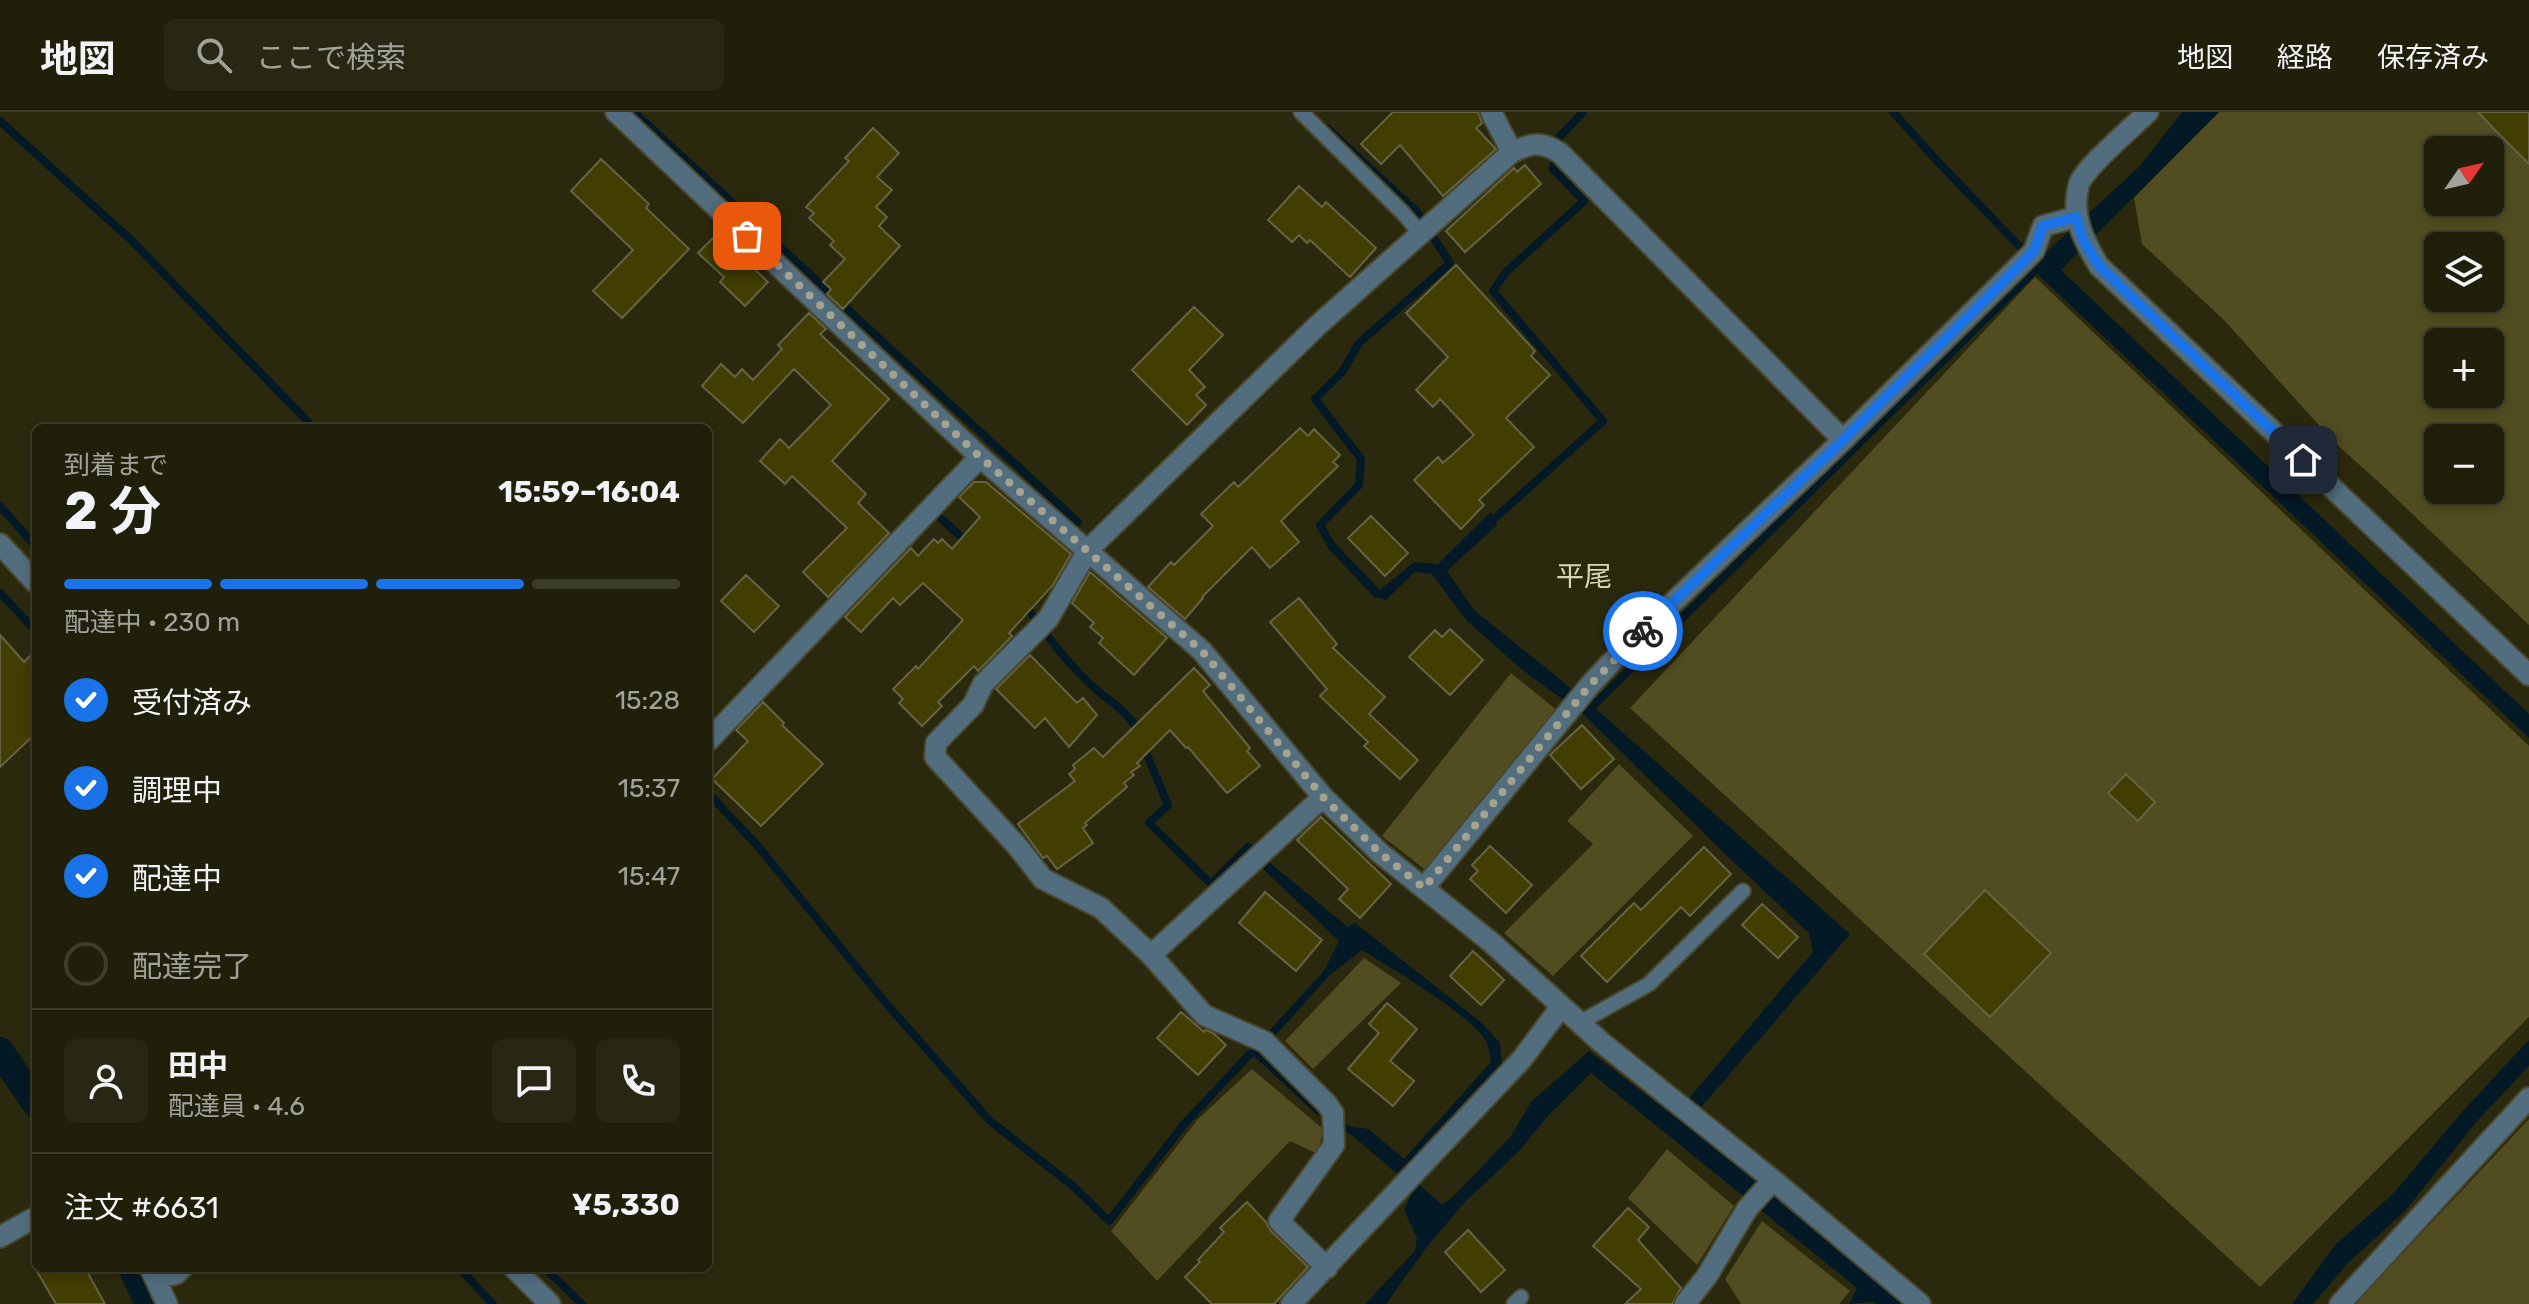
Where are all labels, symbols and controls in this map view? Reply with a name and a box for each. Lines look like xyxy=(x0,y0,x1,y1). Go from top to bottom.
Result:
search box xyxy=(164,19,724,91)
icon: search xyxy=(192,33,236,77)
text: 地図 xyxy=(40,36,116,82)
text: ここで検索 xyxy=(256,40,406,76)
text: 地図 xyxy=(2177,41,2233,74)
text: 経路 xyxy=(2277,41,2333,74)
text: 保存済み xyxy=(2377,41,2489,74)
north arrow xyxy=(2424,136,2504,216)
map controls xyxy=(2424,136,2504,504)
pin xyxy=(713,202,781,270)
icon: bag xyxy=(725,214,769,258)
button: layers xyxy=(2424,232,2504,312)
button: + xyxy=(2424,328,2504,408)
button: − xyxy=(2424,424,2504,504)
pin xyxy=(2269,426,2337,494)
icon: home xyxy=(2281,438,2325,482)
text: 到着まで xyxy=(64,450,168,481)
text: 15:59–16:04 xyxy=(498,474,680,510)
text: 2 分 xyxy=(64,480,161,542)
district label: 平尾 xyxy=(1556,560,1612,593)
courier xyxy=(1603,591,1683,671)
text: 配達中 · 230 m xyxy=(64,607,240,638)
icon: bike xyxy=(1621,609,1665,653)
icon: check xyxy=(64,678,108,722)
text: 受付済み xyxy=(132,685,252,721)
text: 15:28 xyxy=(615,685,680,716)
icon: check xyxy=(64,766,108,810)
text: 調理中 xyxy=(132,773,222,809)
text: 15:37 xyxy=(618,773,680,804)
icon: check xyxy=(64,854,108,898)
text: 配達中 xyxy=(132,861,222,897)
text: 15:47 xyxy=(618,861,680,892)
text: 配達完了 xyxy=(132,949,252,985)
button: person xyxy=(64,1039,148,1123)
button: chat xyxy=(492,1039,576,1123)
button: phone xyxy=(596,1039,680,1123)
text: 田中 xyxy=(168,1048,228,1084)
text: 配達員 · 4.6 xyxy=(168,1091,305,1122)
text: ¥5,330 xyxy=(572,1187,680,1223)
text: 注文 #6631 xyxy=(64,1190,219,1226)

